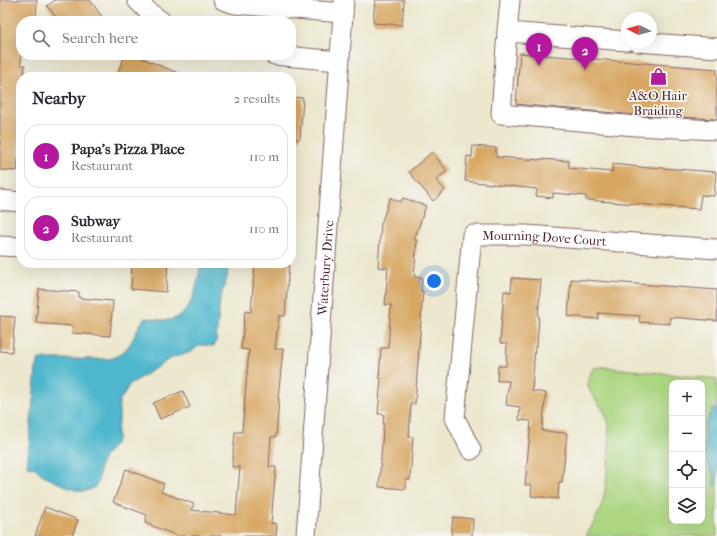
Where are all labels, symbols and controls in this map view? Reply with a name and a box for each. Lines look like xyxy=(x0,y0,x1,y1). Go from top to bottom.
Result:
north arrow xyxy=(621,12,657,48)
search box xyxy=(16,16,296,60)
icon: search xyxy=(30,27,52,49)
text: Search here xyxy=(62,29,138,47)
pin: 1 xyxy=(526,33,552,66)
pin: 2 xyxy=(572,37,598,70)
shop icon: A&O Hair Braiding xyxy=(648,66,668,86)
text: Nearby xyxy=(32,88,86,108)
place label: A&O Hair Braiding xyxy=(628,88,687,118)
text: 2 results xyxy=(234,91,280,106)
text: Papa's Pizza Place xyxy=(71,140,185,158)
text: 1 xyxy=(44,149,48,164)
text: 110 m xyxy=(249,149,279,164)
text: Restaurant xyxy=(71,158,133,173)
text: Subway xyxy=(71,212,120,230)
street label: Waterbury Drive xyxy=(315,219,336,317)
text: 2 xyxy=(43,221,49,236)
text: 110 m xyxy=(249,221,279,236)
street label: Mourning Dove Court xyxy=(482,228,607,249)
text: Restaurant xyxy=(71,230,133,245)
your location xyxy=(424,271,444,291)
map controls xyxy=(669,380,705,524)
button: + xyxy=(669,380,705,416)
button: − xyxy=(669,416,705,452)
button: locate xyxy=(669,452,705,488)
button: layers xyxy=(669,488,705,524)

